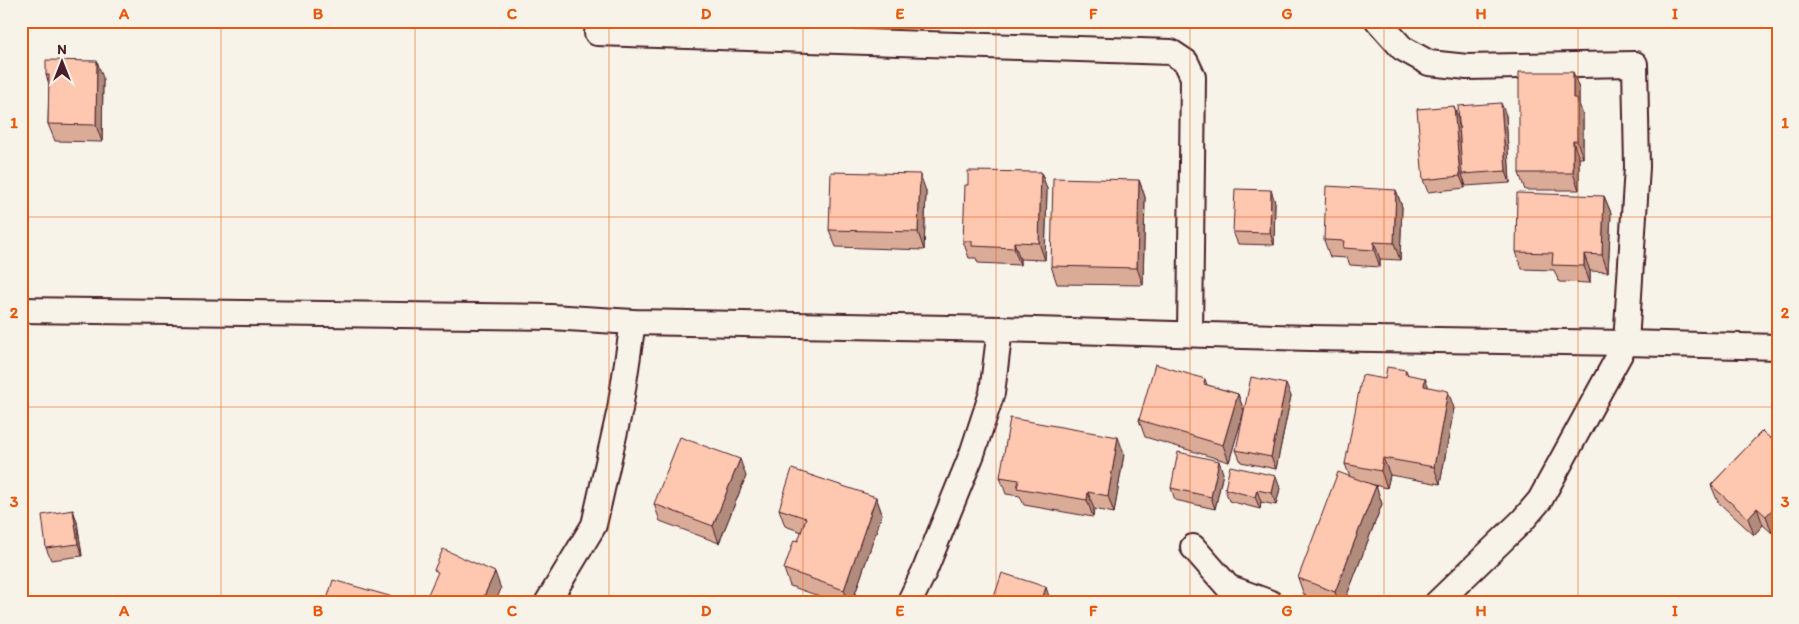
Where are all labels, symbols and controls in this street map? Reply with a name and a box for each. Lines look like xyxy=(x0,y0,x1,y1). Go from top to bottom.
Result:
text: A xyxy=(118,4,130,23)
text: B xyxy=(313,4,324,23)
text: C xyxy=(507,4,518,23)
text: D xyxy=(701,4,712,23)
text: E xyxy=(896,4,905,23)
text: F xyxy=(1089,4,1098,23)
text: G xyxy=(1281,4,1293,23)
text: H xyxy=(1475,4,1487,23)
text: I xyxy=(1672,4,1678,23)
north arrow xyxy=(38,38,88,88)
text: N xyxy=(57,41,67,58)
text: 1 xyxy=(10,113,18,132)
text: 1 xyxy=(1781,113,1789,132)
text: 2 xyxy=(10,303,19,322)
text: 2 xyxy=(1781,303,1790,322)
text: 3 xyxy=(10,492,19,511)
text: 3 xyxy=(1781,492,1790,511)
text: A xyxy=(118,601,130,620)
text: B xyxy=(313,601,324,620)
text: C xyxy=(507,601,518,620)
text: D xyxy=(701,601,712,620)
text: E xyxy=(896,601,905,620)
text: F xyxy=(1089,601,1098,620)
text: G xyxy=(1281,601,1293,620)
text: H xyxy=(1475,601,1487,620)
text: I xyxy=(1672,601,1678,620)

